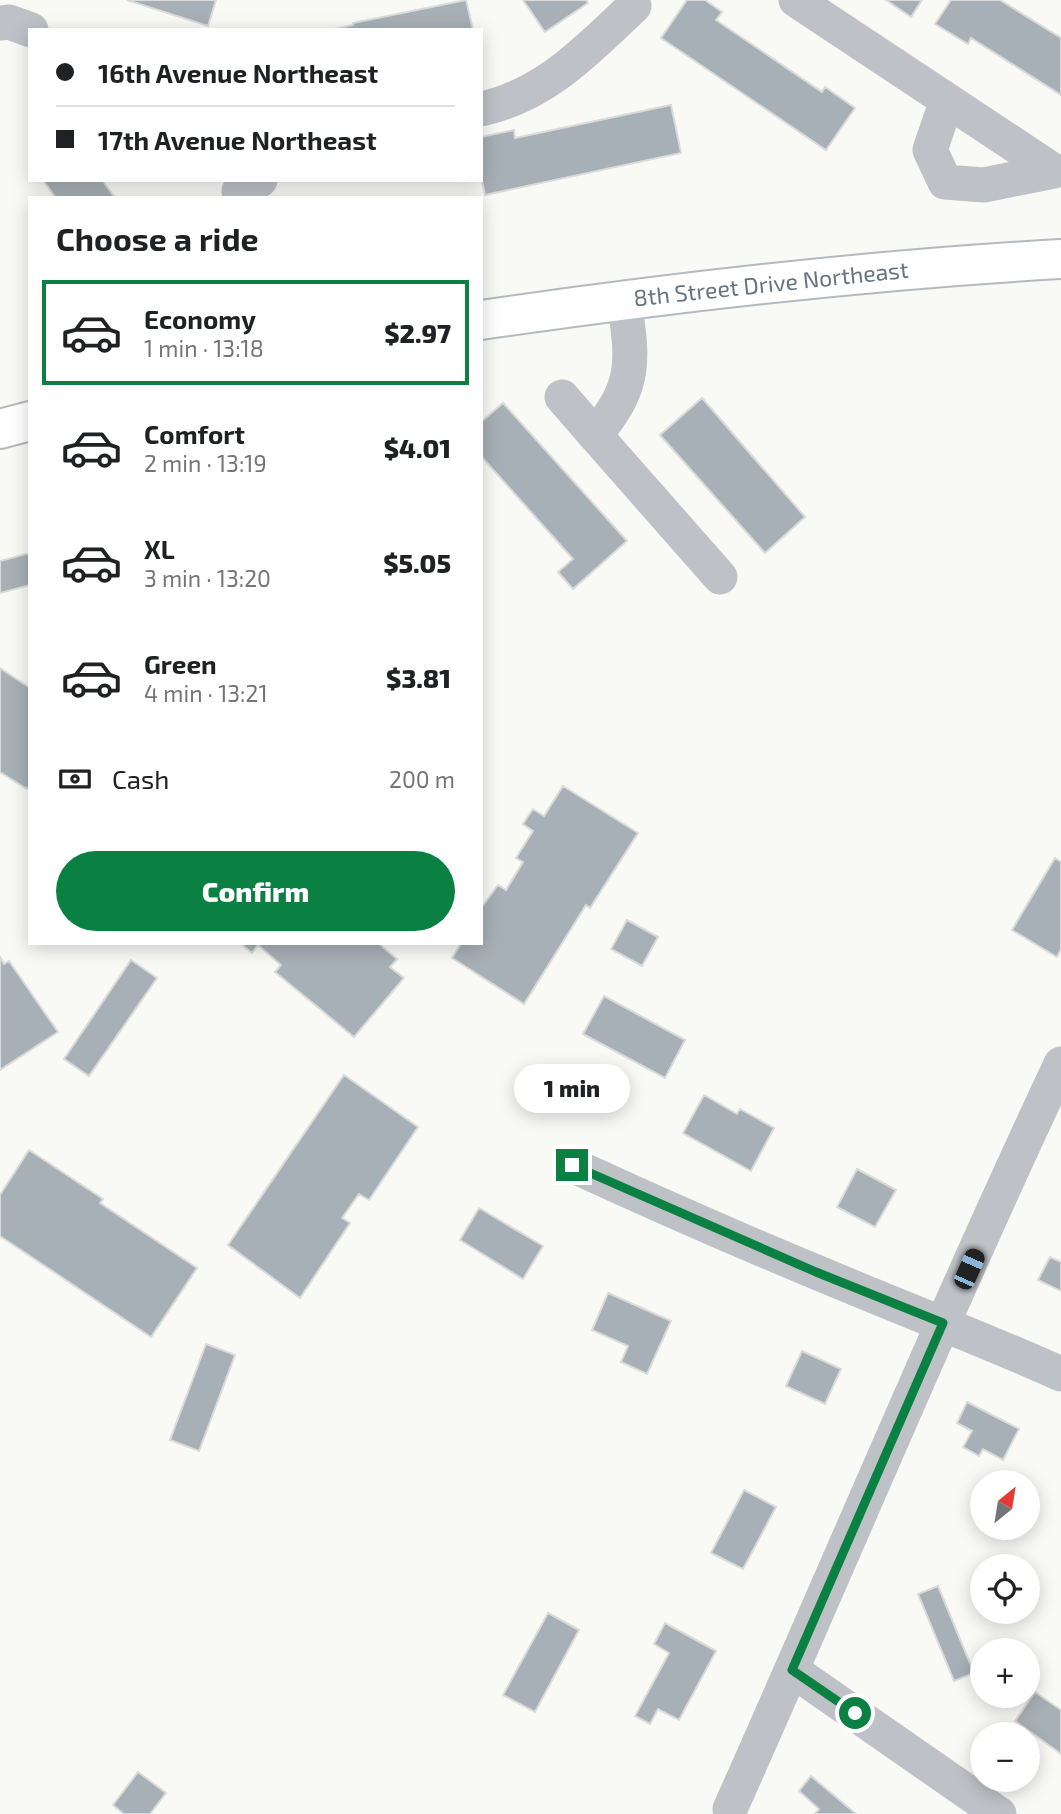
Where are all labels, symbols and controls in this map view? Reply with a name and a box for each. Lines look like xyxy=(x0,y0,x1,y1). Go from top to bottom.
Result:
text: 16th Avenue Northeast xyxy=(98,57,378,88)
text: 17th Avenue Northeast xyxy=(98,124,377,155)
text: Choose a ride xyxy=(56,219,259,257)
street label: 8th Street Drive Northeast xyxy=(632,255,910,311)
icon: car xyxy=(60,301,123,364)
text: Economy xyxy=(144,303,256,334)
text: $2.97 xyxy=(384,317,451,348)
text: 1 min · 13:18 xyxy=(144,334,264,362)
icon: car xyxy=(60,416,123,479)
text: Comfort xyxy=(144,418,245,449)
text: $4.01 xyxy=(384,432,451,463)
text: 2 min · 13:19 xyxy=(144,449,267,477)
icon: car xyxy=(60,531,123,594)
text: XL xyxy=(144,533,175,564)
text: $5.05 xyxy=(383,547,451,578)
text: 3 min · 13:20 xyxy=(144,564,271,592)
icon: car xyxy=(60,646,123,709)
text: Green xyxy=(144,648,217,679)
text: $3.81 xyxy=(386,662,451,693)
text: 4 min · 13:21 xyxy=(144,679,268,707)
icon: cash xyxy=(56,760,94,798)
text: Cash xyxy=(112,763,169,794)
text: 200 m xyxy=(389,765,455,793)
button: Confirm xyxy=(56,851,455,931)
callout: 1 min xyxy=(514,1064,630,1112)
text: 1 min xyxy=(544,1074,600,1102)
route end xyxy=(556,1149,588,1181)
car xyxy=(951,1246,988,1292)
north arrow xyxy=(970,1470,1040,1540)
map controls xyxy=(970,1470,1040,1792)
button: locate xyxy=(970,1554,1040,1624)
button: + xyxy=(970,1638,1040,1708)
route start xyxy=(839,1697,871,1729)
button: − xyxy=(970,1722,1040,1792)

